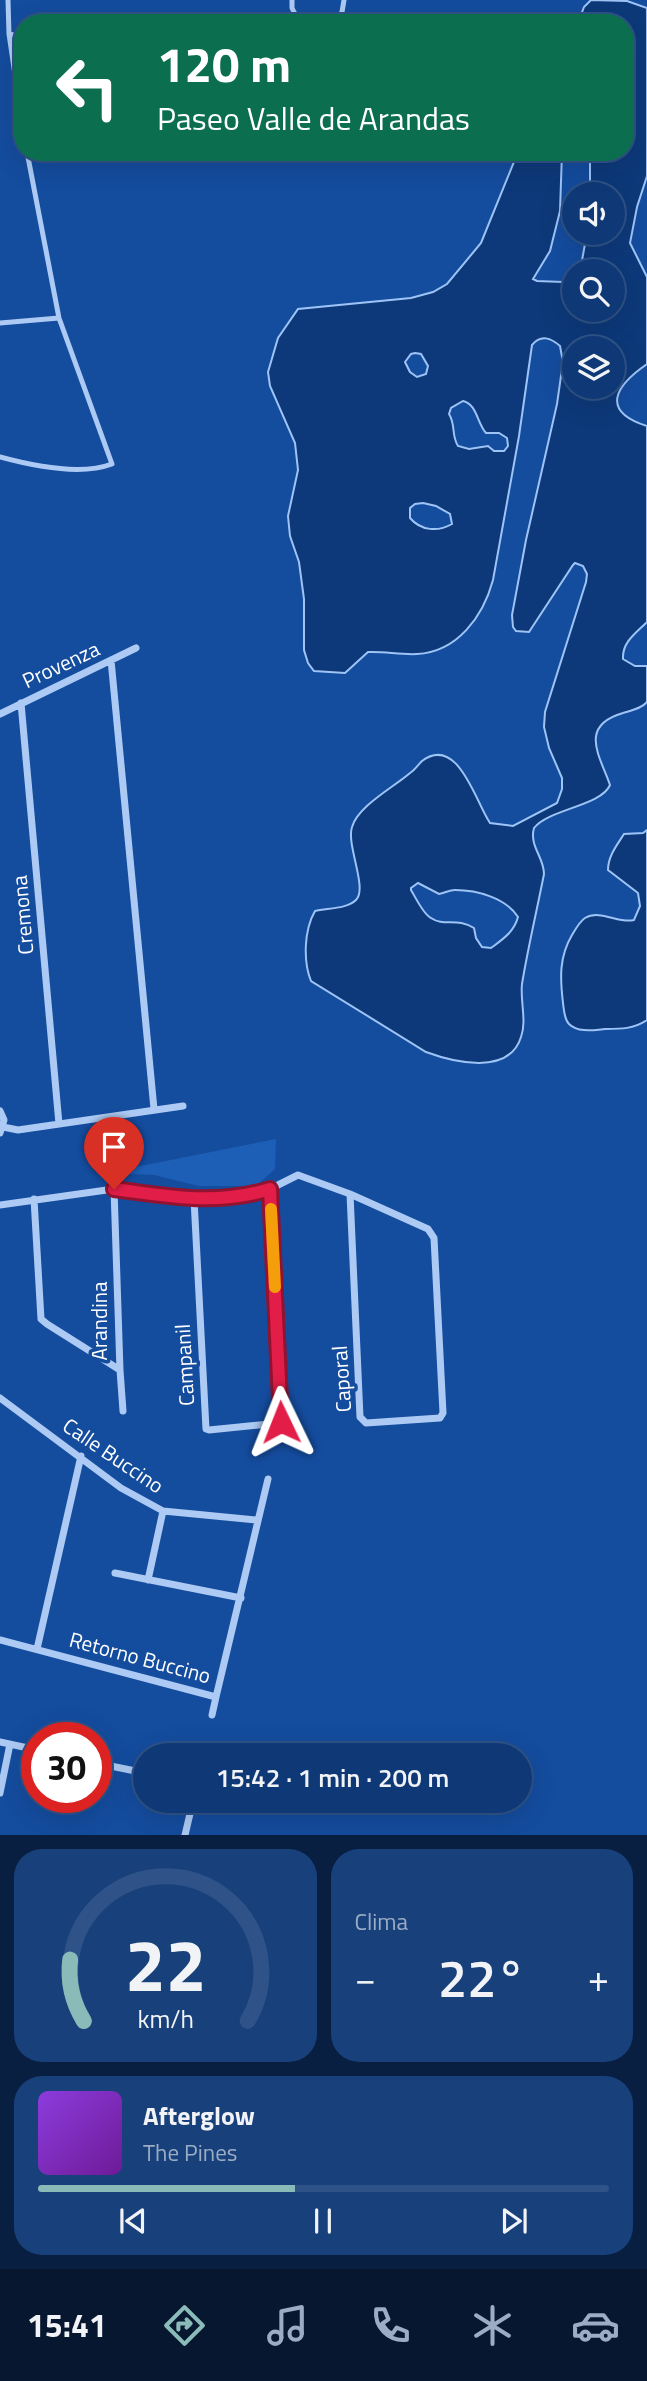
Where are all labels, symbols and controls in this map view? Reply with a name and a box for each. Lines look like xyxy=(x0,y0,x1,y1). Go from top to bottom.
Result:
text: 120 m xyxy=(157,26,291,101)
icon: left xyxy=(42,42,133,133)
text: Paseo Valle de Arandas xyxy=(157,94,470,142)
map controls xyxy=(562,182,625,399)
button: sound xyxy=(562,182,625,245)
button: search xyxy=(562,259,625,322)
button: layers xyxy=(562,336,625,399)
street label: Provenza xyxy=(17,632,105,696)
street label: Cremona xyxy=(3,874,41,956)
pin xyxy=(84,1117,144,1189)
icon: arrive xyxy=(95,1128,133,1166)
street label: Arandina xyxy=(83,1281,115,1361)
street label: Campanil xyxy=(166,1323,202,1407)
street label: Caporal xyxy=(323,1345,359,1413)
position arrow xyxy=(244,1385,318,1459)
street label: Calle Buccino xyxy=(56,1409,171,1501)
street label: Retorno Buccino xyxy=(66,1623,215,1691)
speed limit sign: 30 xyxy=(21,1722,112,1813)
text: 15:42 · 1 min · 200 m xyxy=(216,1758,449,1797)
text: Clima xyxy=(355,1904,408,1939)
text: 22 xyxy=(124,1910,206,2020)
text: 22° xyxy=(438,1938,525,2017)
text: − xyxy=(355,1949,376,2007)
text: + xyxy=(588,1949,609,2007)
text: km/h xyxy=(137,2000,194,2038)
text: Afterglow xyxy=(143,2096,255,2135)
text: The Pines xyxy=(143,2135,237,2170)
icon: previous xyxy=(114,2202,152,2240)
icon: pause xyxy=(304,2202,342,2240)
icon: next xyxy=(495,2202,533,2240)
text: 15:41 xyxy=(27,2301,107,2349)
icon: directions xyxy=(160,2301,209,2350)
icon: music xyxy=(263,2301,312,2350)
icon: phone xyxy=(366,2301,415,2350)
icon: climate xyxy=(468,2301,517,2350)
icon: car xyxy=(571,2301,620,2350)

